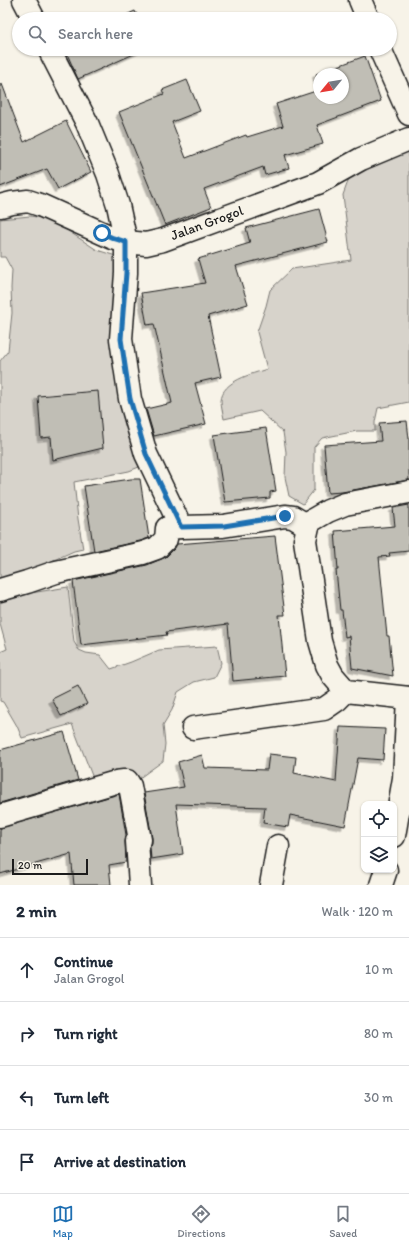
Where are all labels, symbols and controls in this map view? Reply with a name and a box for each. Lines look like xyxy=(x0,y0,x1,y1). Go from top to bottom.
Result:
search box xyxy=(12,12,397,56)
icon: search xyxy=(26,23,48,45)
text: Search here xyxy=(58,25,133,43)
north arrow xyxy=(313,68,349,104)
street label: Jalan Grogol xyxy=(168,202,246,244)
route start xyxy=(93,224,111,242)
route end xyxy=(276,507,294,525)
map controls xyxy=(361,801,397,873)
button: locate xyxy=(361,801,397,837)
button: layers xyxy=(361,837,397,873)
scale bar xyxy=(12,857,88,876)
text: 20 m xyxy=(18,859,42,872)
text: 2 min xyxy=(16,901,56,921)
text: Walk · 120 m xyxy=(322,904,393,919)
text: Continue xyxy=(54,953,113,971)
icon: ahead xyxy=(16,959,38,981)
text: 10 m xyxy=(365,962,393,977)
text: Jalan Grogol xyxy=(54,971,125,986)
icon: right xyxy=(16,1023,38,1045)
text: Turn right xyxy=(54,1025,118,1043)
text: 80 m xyxy=(364,1026,393,1041)
icon: left xyxy=(16,1087,38,1109)
text: Turn left xyxy=(54,1089,109,1107)
text: 30 m xyxy=(364,1090,393,1105)
icon: arrive xyxy=(16,1151,38,1173)
text: Arrive at destination xyxy=(54,1153,186,1171)
tab: Map xyxy=(52,1203,74,1240)
tab: Directions xyxy=(177,1203,226,1240)
tab: Saved xyxy=(329,1203,357,1240)

